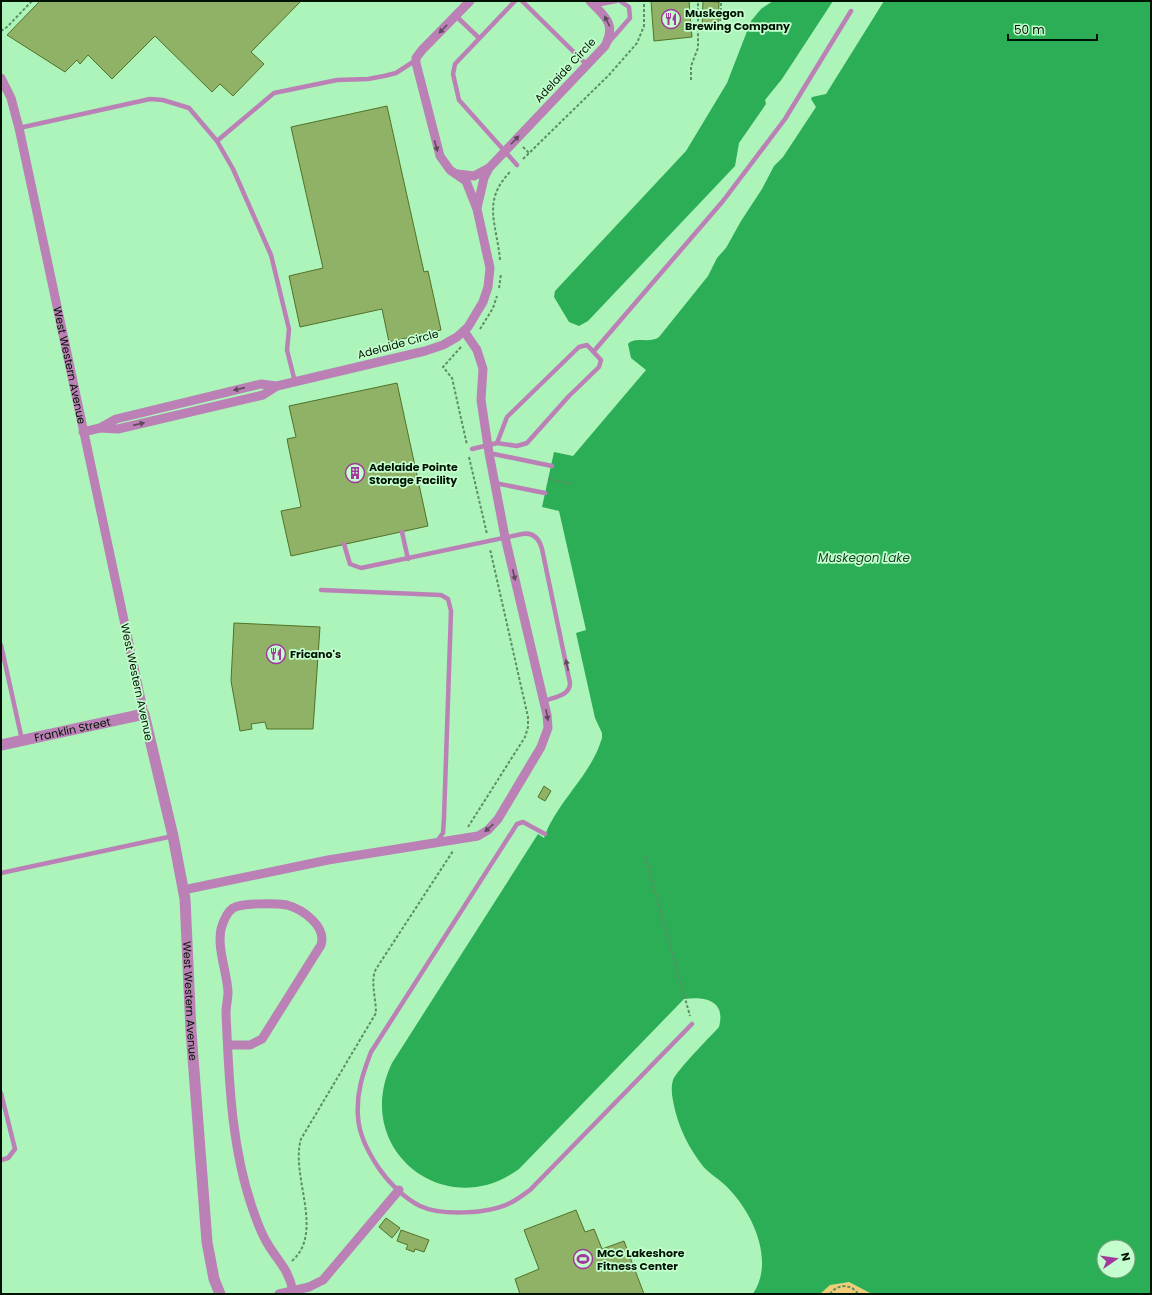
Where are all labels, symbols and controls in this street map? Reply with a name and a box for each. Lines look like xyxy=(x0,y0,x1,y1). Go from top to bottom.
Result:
place label: Muskegon Brewing Company xyxy=(685,5,790,34)
restaurant icon: Muskegon Brewing Company xyxy=(660,8,682,30)
one-way arrow xyxy=(604,15,610,26)
scale bar xyxy=(1008,16,1097,42)
text: 50 m xyxy=(1014,21,1045,38)
one-way arrow xyxy=(438,24,448,34)
street label: Adelaide Circle xyxy=(531,34,599,106)
one-way arrow xyxy=(510,135,520,145)
one-way arrow xyxy=(433,140,439,152)
street label: West Western Avenue xyxy=(49,305,90,426)
street label: Adelaide Circle xyxy=(356,325,440,362)
one-way arrow xyxy=(233,387,245,393)
one-way arrow xyxy=(133,421,145,427)
place label: Adelaide Pointe Storage Facility xyxy=(369,459,458,488)
building icon: Adelaide Pointe Storage Facility xyxy=(344,462,366,484)
water label: Muskegon Lake xyxy=(818,549,910,566)
one-way arrow xyxy=(512,569,518,581)
street label: West Western Avenue xyxy=(117,622,157,742)
restaurant icon: Fricano's xyxy=(265,643,287,665)
place label: Fricano's xyxy=(290,646,341,662)
one-way arrow xyxy=(563,659,569,671)
one-way arrow xyxy=(544,709,550,721)
street label: Franklin Street xyxy=(33,714,112,746)
one-way arrow xyxy=(484,824,494,833)
street label: West Western Avenue xyxy=(179,941,201,1062)
north arrow xyxy=(1096,1239,1136,1279)
place label: MCC Lakeshore Fitness Center xyxy=(597,1245,685,1274)
sports icon: MCC Lakeshore Fitness Center xyxy=(572,1248,594,1270)
text: N xyxy=(1117,1251,1134,1263)

